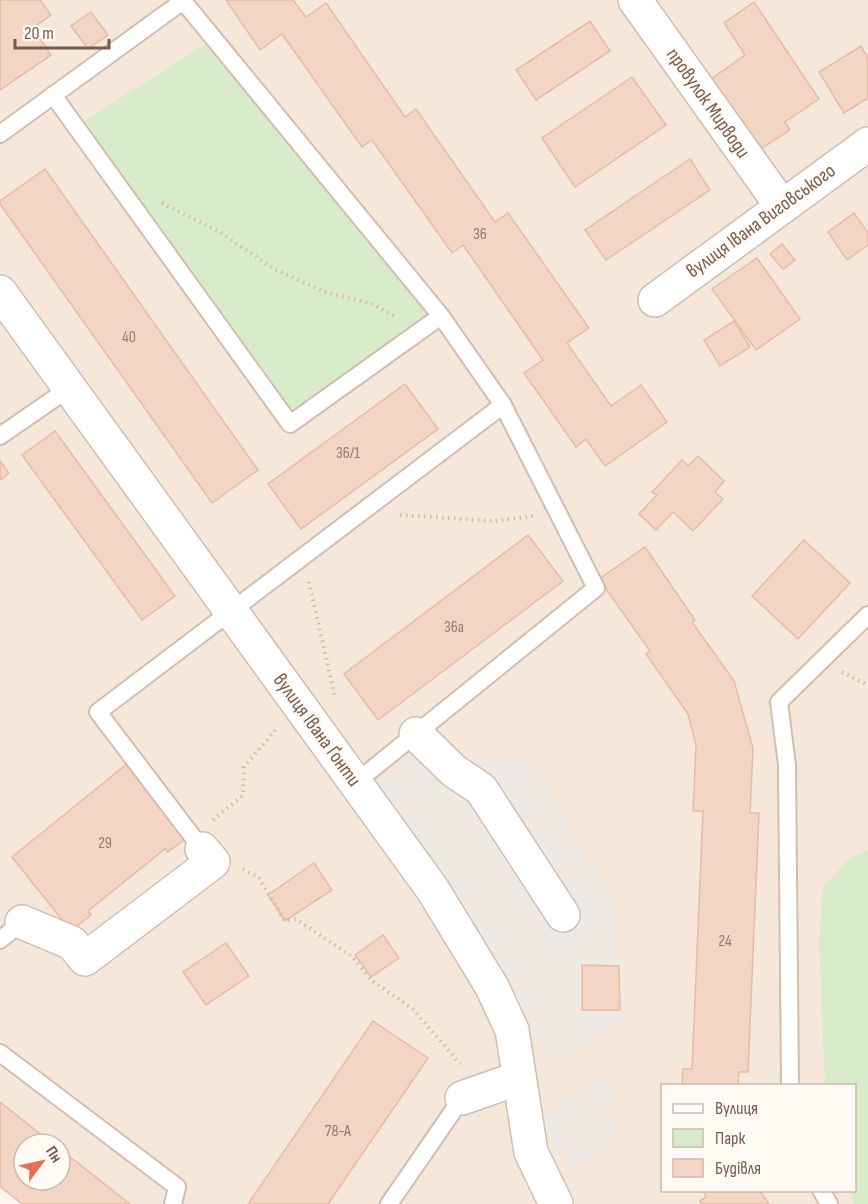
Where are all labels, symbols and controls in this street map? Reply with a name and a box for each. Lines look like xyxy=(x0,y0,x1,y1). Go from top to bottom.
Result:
scale bar xyxy=(15,12,110,50)
text: 20 m xyxy=(24,23,54,44)
street label: провулок Мирводи xyxy=(661,43,755,163)
street label: вулиця Івана Виговського xyxy=(682,159,840,283)
house number: 36 xyxy=(473,225,487,244)
house number: 40 xyxy=(122,328,136,347)
house number: 36/1 xyxy=(336,444,360,463)
house number: 36а xyxy=(444,618,464,637)
street label: вулиця Івана Ґонти xyxy=(268,669,366,791)
house number: 29 xyxy=(98,834,112,853)
house number: 24 xyxy=(718,932,732,951)
legend xyxy=(661,1084,856,1192)
text: Вулиця xyxy=(715,1098,758,1119)
house number: 78-А xyxy=(325,1122,351,1141)
text: Парк xyxy=(715,1128,746,1149)
north arrow xyxy=(12,1132,72,1192)
text: Пн xyxy=(41,1143,66,1166)
text: Будівля xyxy=(715,1158,761,1179)

